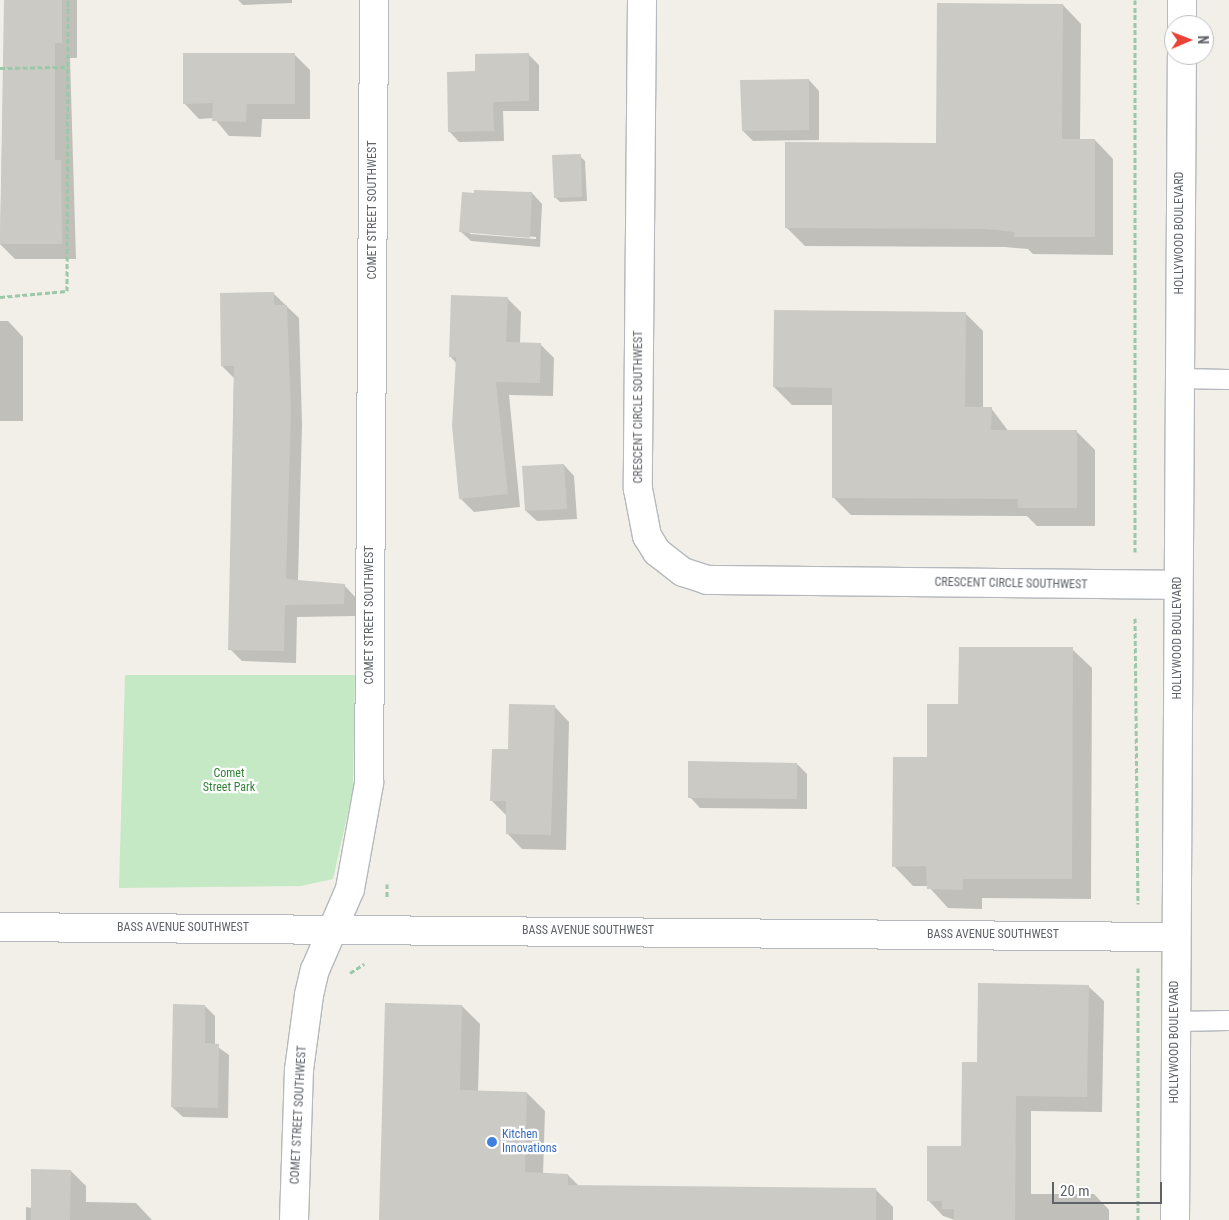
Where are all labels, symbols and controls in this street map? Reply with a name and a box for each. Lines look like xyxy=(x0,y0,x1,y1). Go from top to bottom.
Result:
north arrow xyxy=(1164,15,1214,65)
text: N xyxy=(1195,35,1211,44)
street label: COMET STREET SOUTHWEST xyxy=(366,140,380,280)
street label: HOLLYWOOD BOULEVARD xyxy=(1173,172,1187,294)
street label: CRESCENT CIRCLE SOUTHWEST xyxy=(632,330,646,484)
street label: COMET STREET SOUTHWEST xyxy=(363,545,377,685)
street label: CRESCENT CIRCLE SOUTHWEST xyxy=(934,575,1088,593)
street label: HOLLYWOOD BOULEVARD xyxy=(1171,577,1185,699)
park label: Comet Street Park xyxy=(203,767,255,795)
street label: BASS AVENUE SOUTHWEST xyxy=(117,921,249,935)
street label: BASS AVENUE SOUTHWEST xyxy=(522,924,654,938)
street label: BASS AVENUE SOUTHWEST xyxy=(927,928,1059,942)
street label: HOLLYWOOD BOULEVARD xyxy=(1168,981,1182,1103)
street label: COMET STREET SOUTHWEST xyxy=(288,1045,310,1185)
place label: Kitchen Innovations xyxy=(502,1128,557,1156)
marker: Kitchen Innovations xyxy=(486,1136,498,1148)
scale bar xyxy=(1054,1172,1164,1204)
text: 20 m xyxy=(1060,1182,1090,1200)

